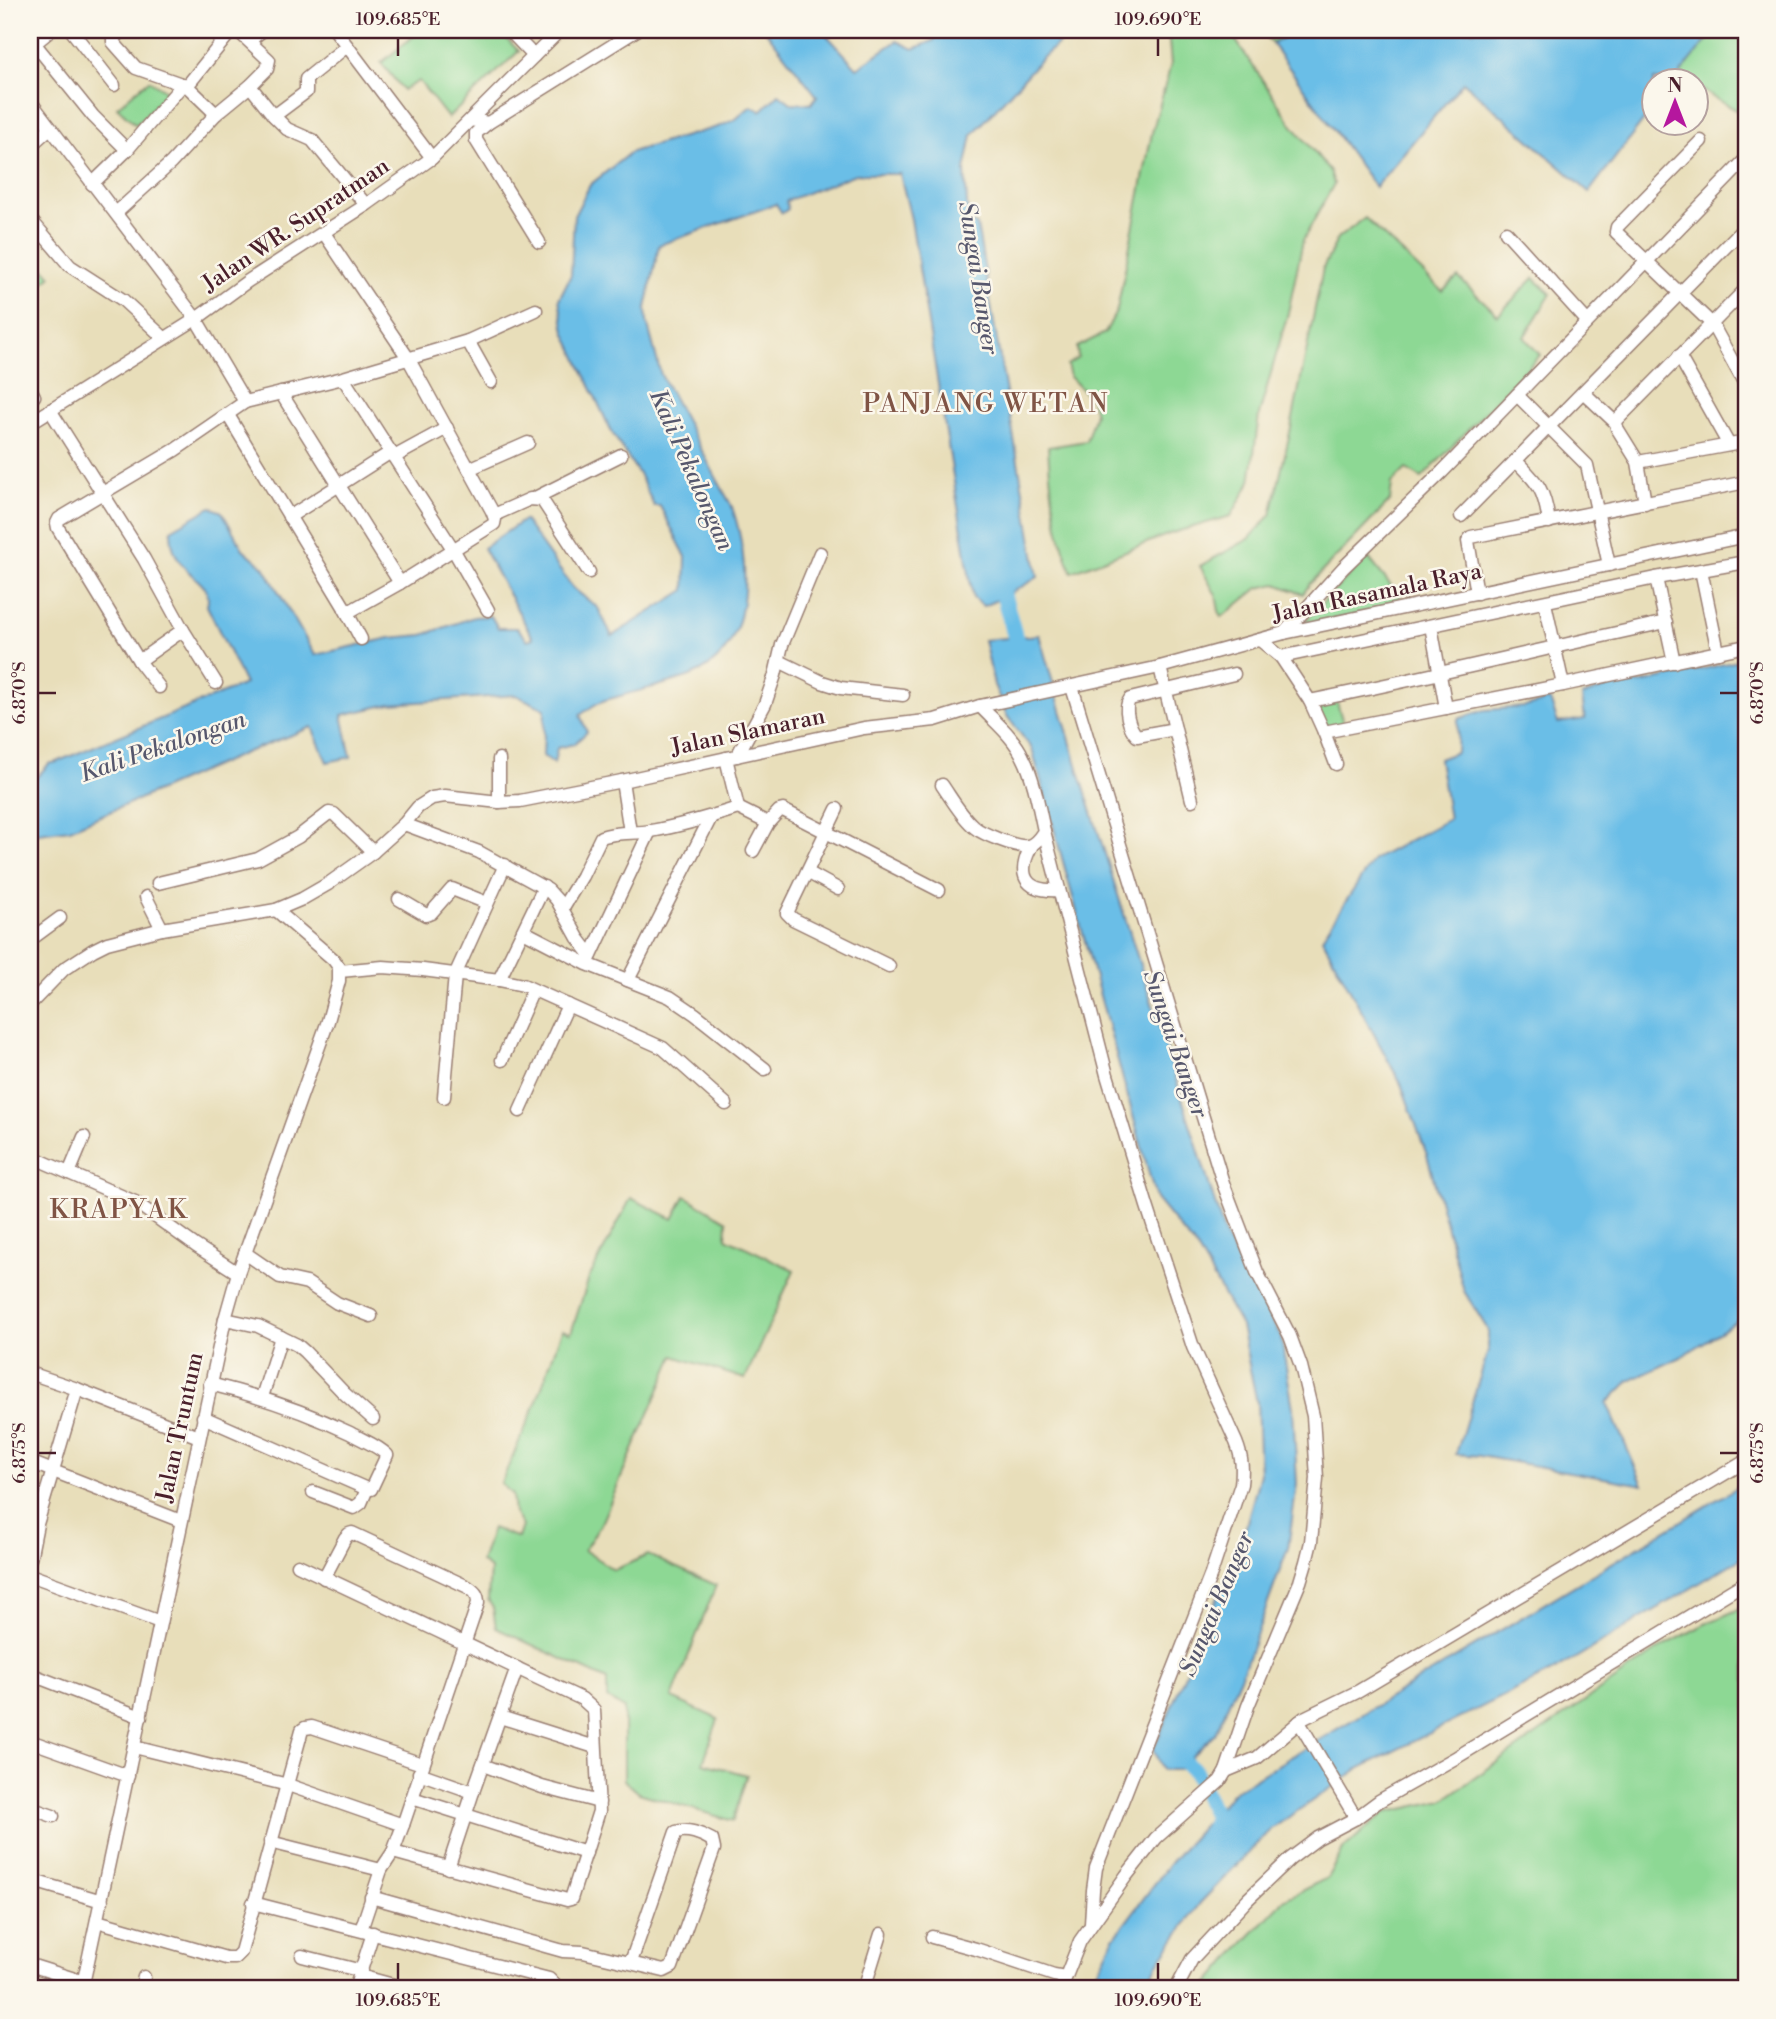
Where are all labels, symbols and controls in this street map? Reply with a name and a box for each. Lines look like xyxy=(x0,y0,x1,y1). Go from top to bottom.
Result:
text: 109.685°E xyxy=(356,8,440,31)
text: 109.690°E xyxy=(1115,8,1201,31)
north arrow xyxy=(1640,66,1710,136)
text: N xyxy=(1667,74,1683,98)
street label: Jalan WR. Supratman xyxy=(196,152,395,299)
water label: Sungai Banger xyxy=(951,199,1005,357)
water label: Kali Pekalongan xyxy=(642,385,740,556)
district label: PANJANG WETAN xyxy=(862,388,1110,420)
street label: Jalan Rasamala Raya xyxy=(1269,557,1485,629)
text: 6.870°S xyxy=(8,661,31,725)
text: 6.870°S xyxy=(1746,661,1769,725)
street label: Jalan Slamaran xyxy=(667,702,828,762)
water label: Kali Pekalongan xyxy=(76,704,251,789)
water label: Sungai Banger xyxy=(1136,966,1215,1123)
district label: KRAPYAK xyxy=(50,1194,188,1226)
street label: Jalan Truntum xyxy=(150,1350,210,1505)
text: 6.875°S xyxy=(8,1422,31,1484)
text: 6.875°S xyxy=(1746,1422,1769,1484)
water label: Sungai Banger xyxy=(1173,1526,1261,1681)
text: 109.685°E xyxy=(356,1989,440,2012)
text: 109.690°E xyxy=(1115,1989,1201,2012)

